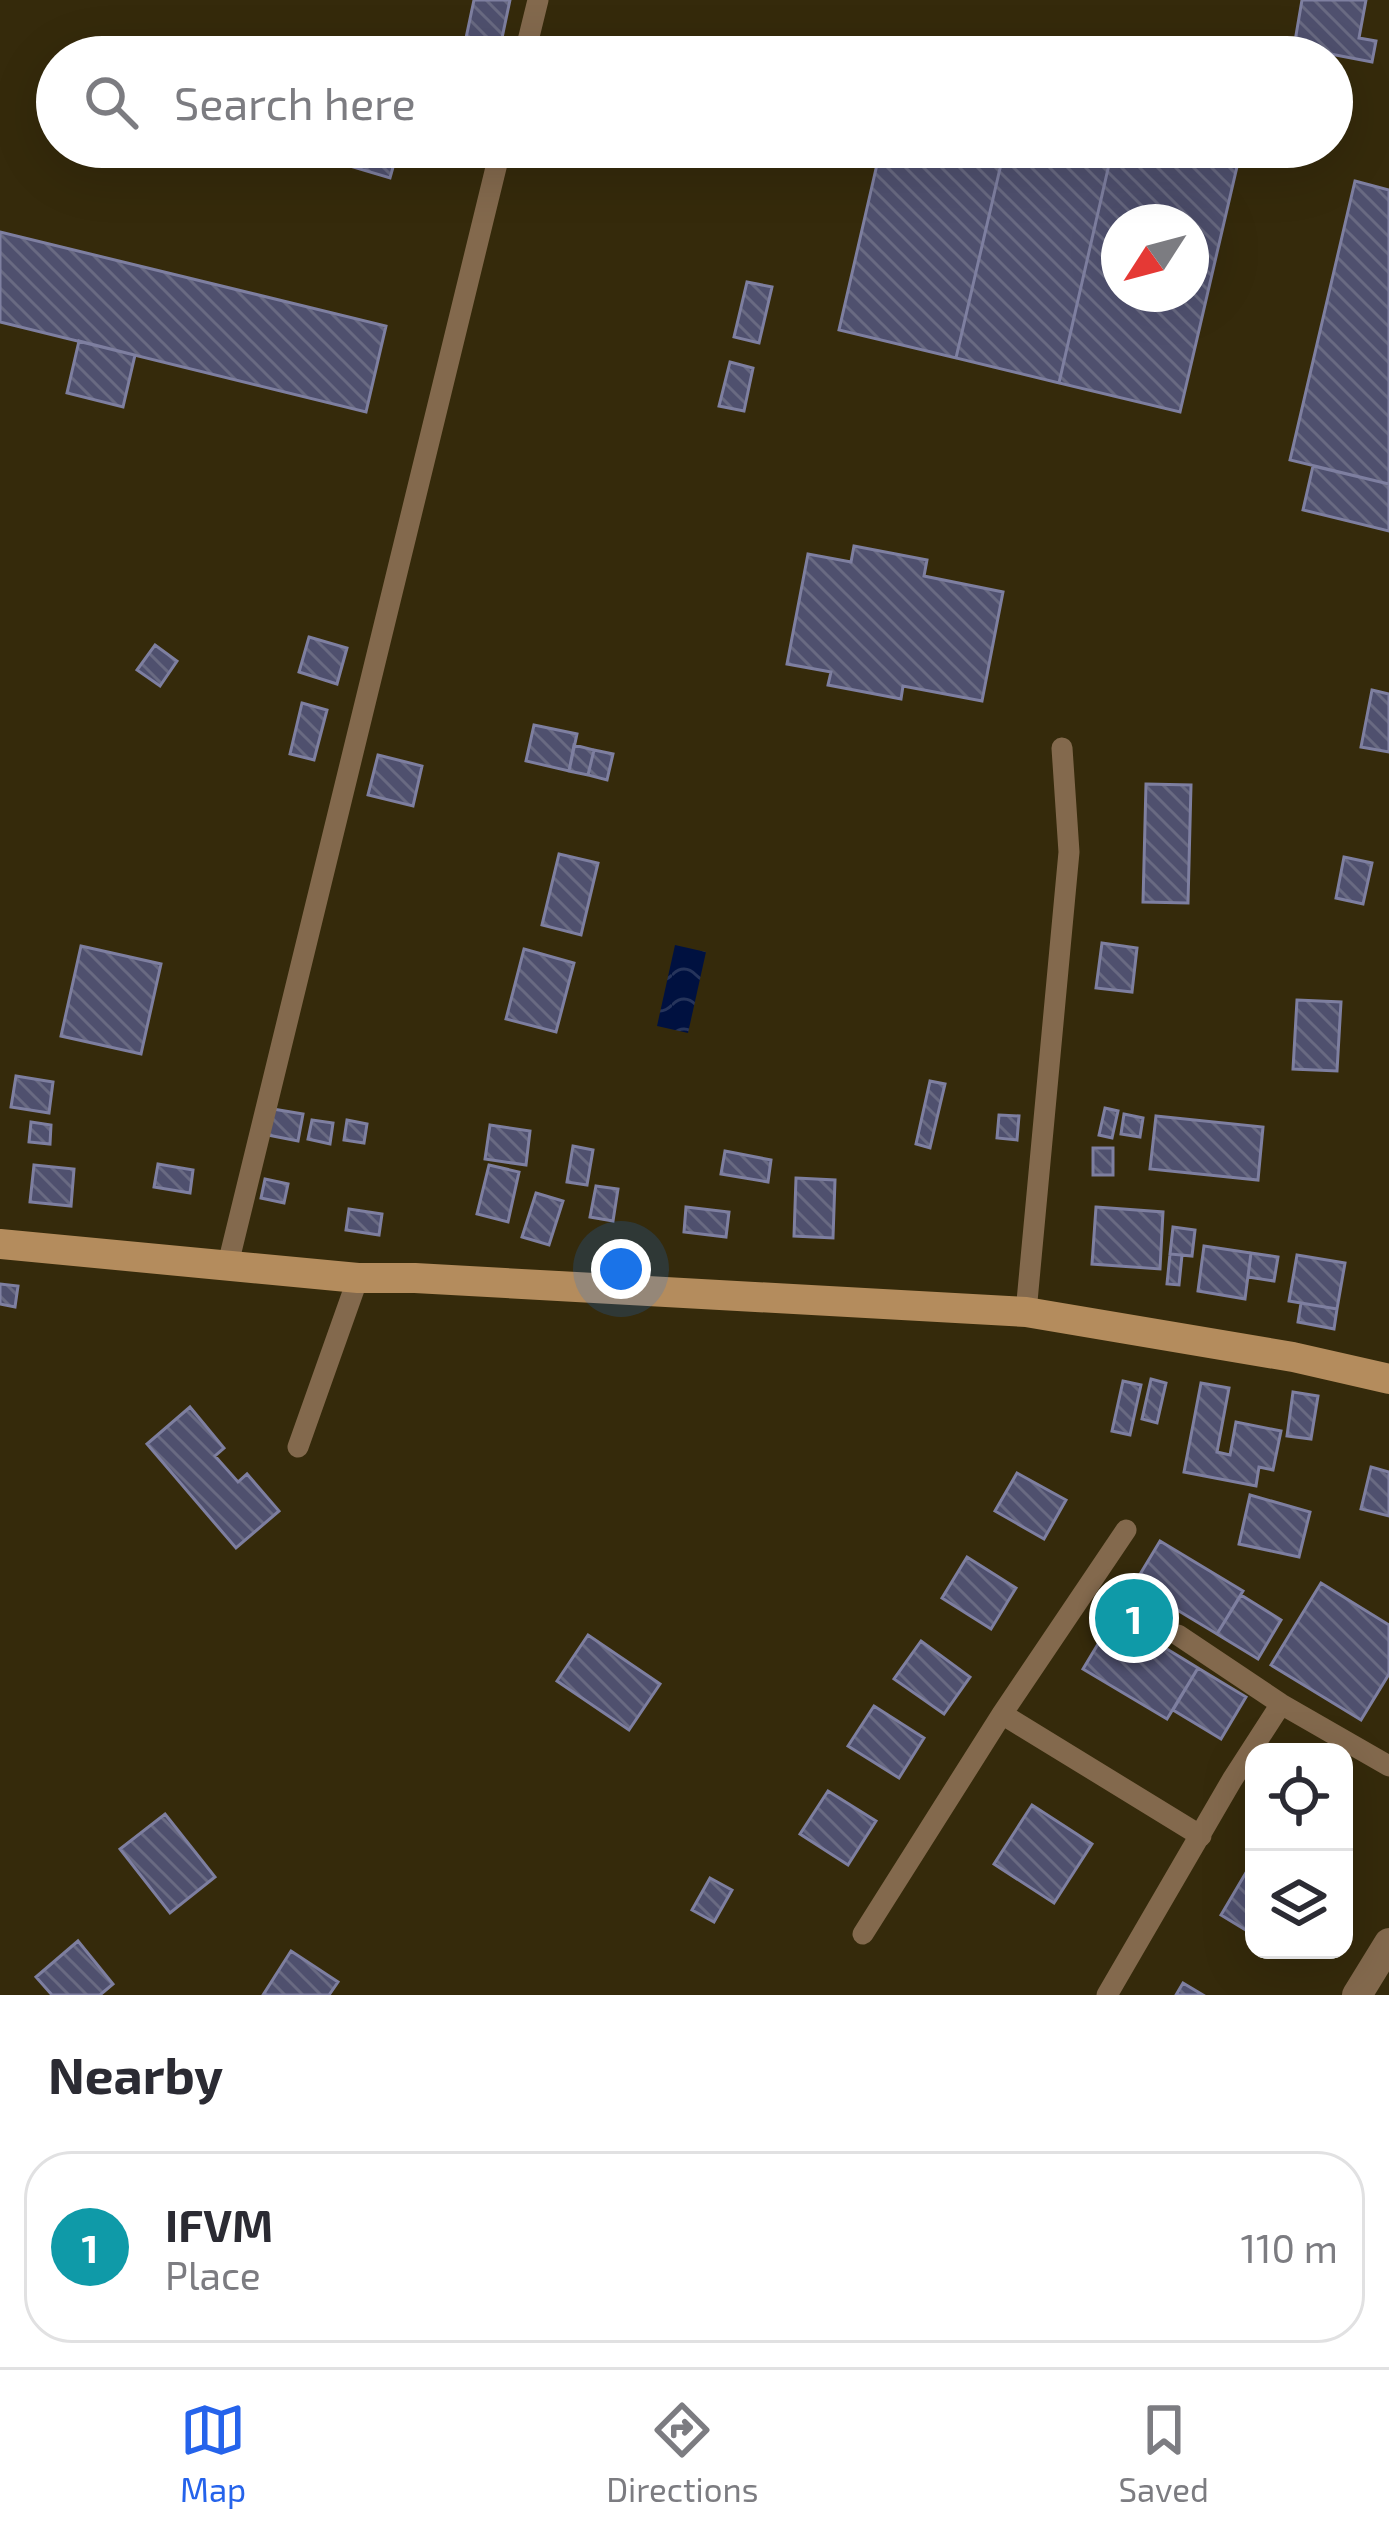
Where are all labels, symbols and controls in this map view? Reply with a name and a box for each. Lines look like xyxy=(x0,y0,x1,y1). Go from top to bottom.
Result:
search box xyxy=(36,36,1353,168)
icon: search xyxy=(78,69,144,135)
text: Search here xyxy=(174,75,416,129)
north arrow xyxy=(1101,204,1209,312)
your location xyxy=(591,1239,651,1299)
pin: 1 xyxy=(1095,1573,1173,1663)
map controls xyxy=(1245,1743,1353,1959)
button: locate xyxy=(1245,1743,1353,1851)
button: layers xyxy=(1245,1851,1353,1959)
text: Nearby xyxy=(48,2043,223,2104)
text: IFVM xyxy=(165,2197,273,2251)
text: 1 xyxy=(82,2224,98,2271)
text: 110 m xyxy=(1241,2224,1338,2271)
text: Place xyxy=(165,2251,261,2298)
tab: Map xyxy=(180,2397,246,2509)
tab: Directions xyxy=(606,2397,758,2509)
tab: Saved xyxy=(1118,2397,1209,2509)

